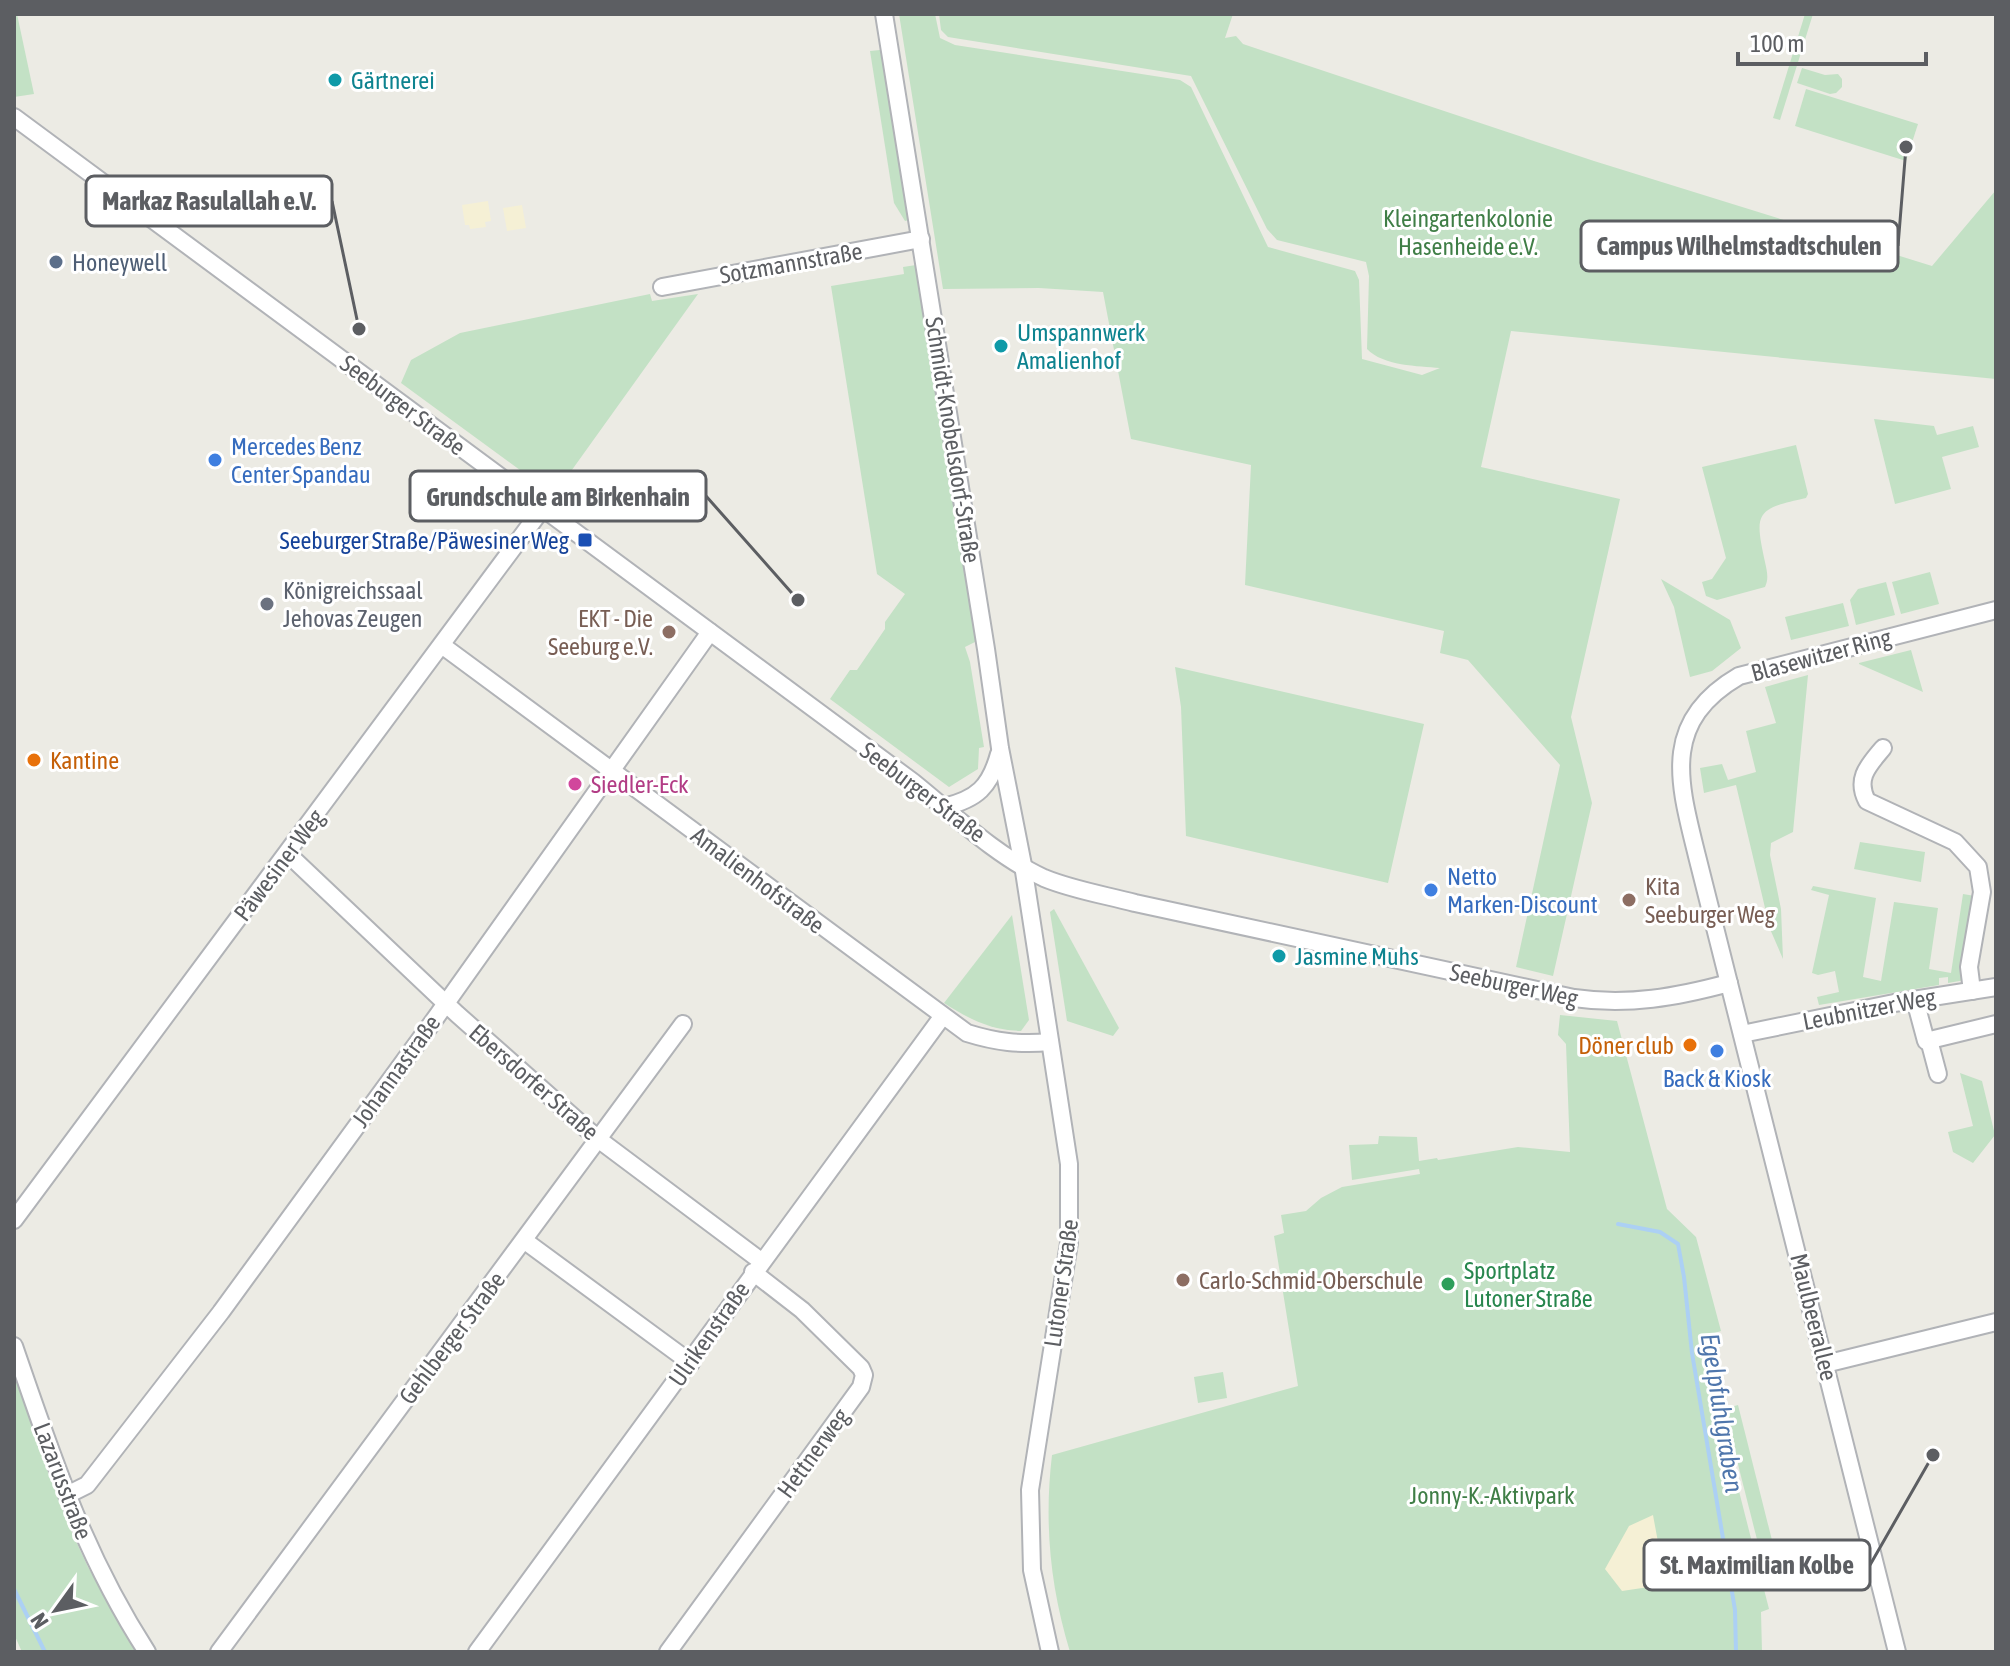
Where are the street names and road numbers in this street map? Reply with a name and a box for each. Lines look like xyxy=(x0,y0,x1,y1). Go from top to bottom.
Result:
street label: Sotzmannstraße xyxy=(718,237,864,289)
street label: Schmidt-Knobelsdorf-Straße xyxy=(920,315,986,565)
street label: Seeburger Straße xyxy=(335,349,471,461)
street label: Blasewitzer Ring xyxy=(1748,623,1895,687)
street label: Seeburger Straße xyxy=(855,736,991,848)
street label: Päwesiner Weg xyxy=(228,804,330,926)
street label: Amalienhofstraße xyxy=(686,821,830,939)
street label: Seeburger Weg xyxy=(1448,958,1581,1012)
street label: Leubnitzer Weg xyxy=(1800,983,1938,1035)
street label: Johannastraße xyxy=(346,1010,446,1132)
street label: Ebersdorfer Straße xyxy=(464,1019,604,1145)
street label: Lutoner Straße xyxy=(1039,1217,1083,1349)
street label: Maulbeerallee xyxy=(1785,1251,1843,1383)
street label: Gehlberger Straße xyxy=(394,1267,510,1409)
street label: Ulrikenstraße xyxy=(663,1277,755,1391)
street label: Hettnerweg xyxy=(772,1403,855,1503)
street label: Lazarusstraße xyxy=(28,1419,98,1543)

